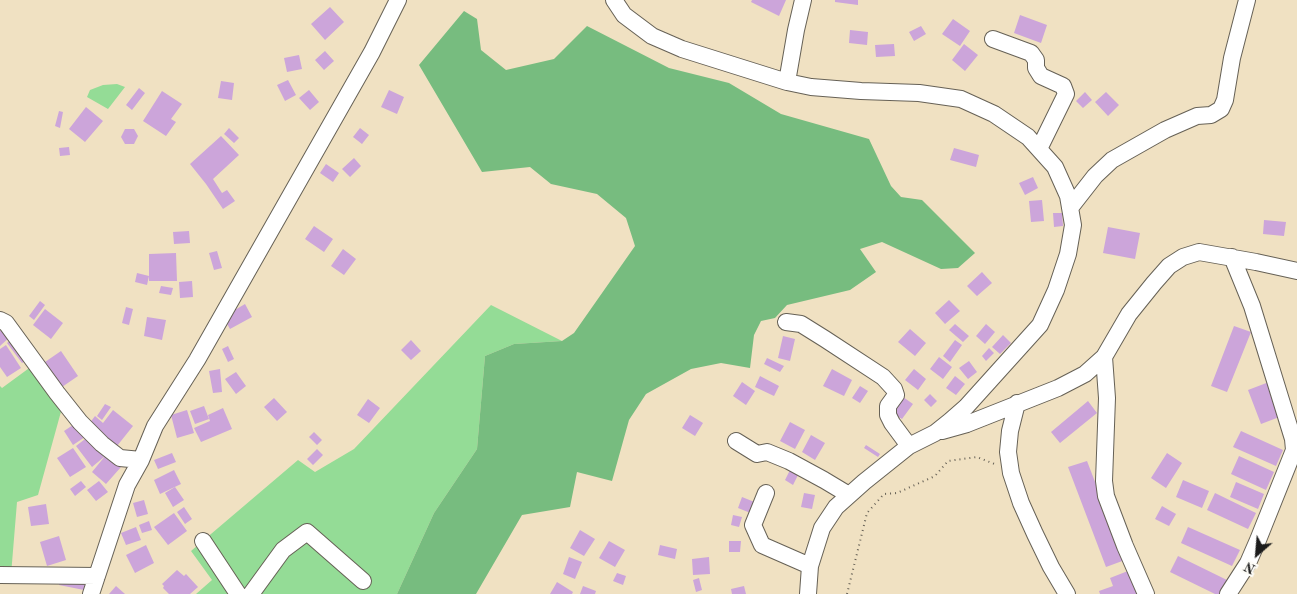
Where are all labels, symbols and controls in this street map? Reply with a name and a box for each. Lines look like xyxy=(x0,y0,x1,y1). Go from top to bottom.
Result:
north arrow xyxy=(1232,529,1282,579)
text: N xyxy=(1242,559,1258,576)

